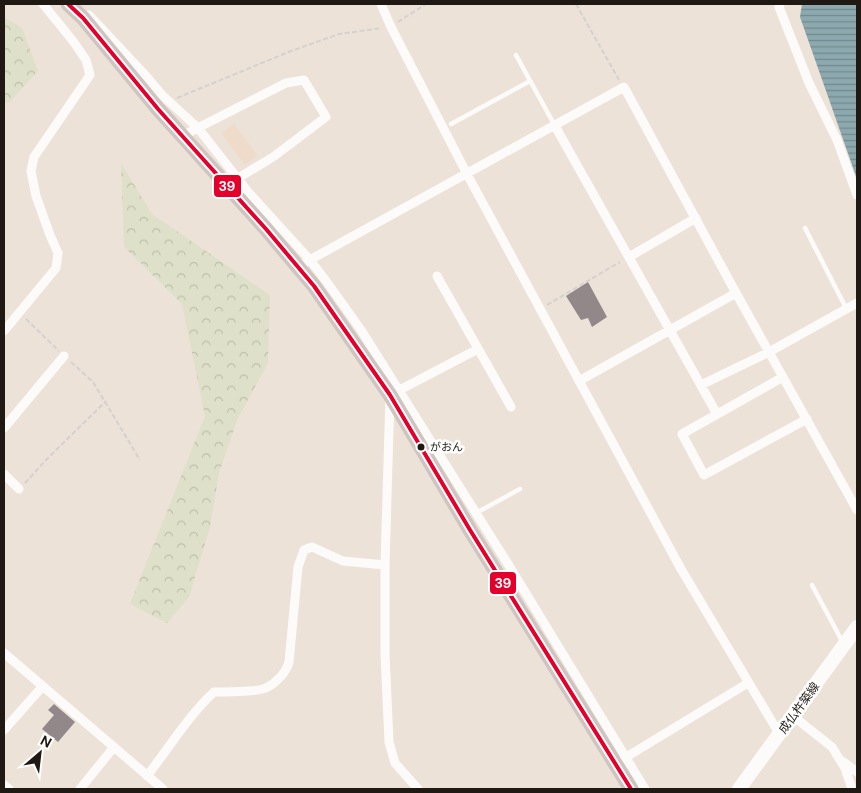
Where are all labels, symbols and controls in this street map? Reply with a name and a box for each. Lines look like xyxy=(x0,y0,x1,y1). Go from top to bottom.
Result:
line badge: 39 xyxy=(213,174,242,198)
text: 39 xyxy=(219,177,236,195)
place label: がおん xyxy=(430,440,463,454)
marker: がおん xyxy=(416,442,426,452)
line badge: 39 xyxy=(489,571,517,595)
text: 39 xyxy=(495,574,512,592)
street label: 成仏杵築線 xyxy=(775,679,823,737)
north arrow xyxy=(15,728,65,778)
text: N xyxy=(37,731,55,752)

